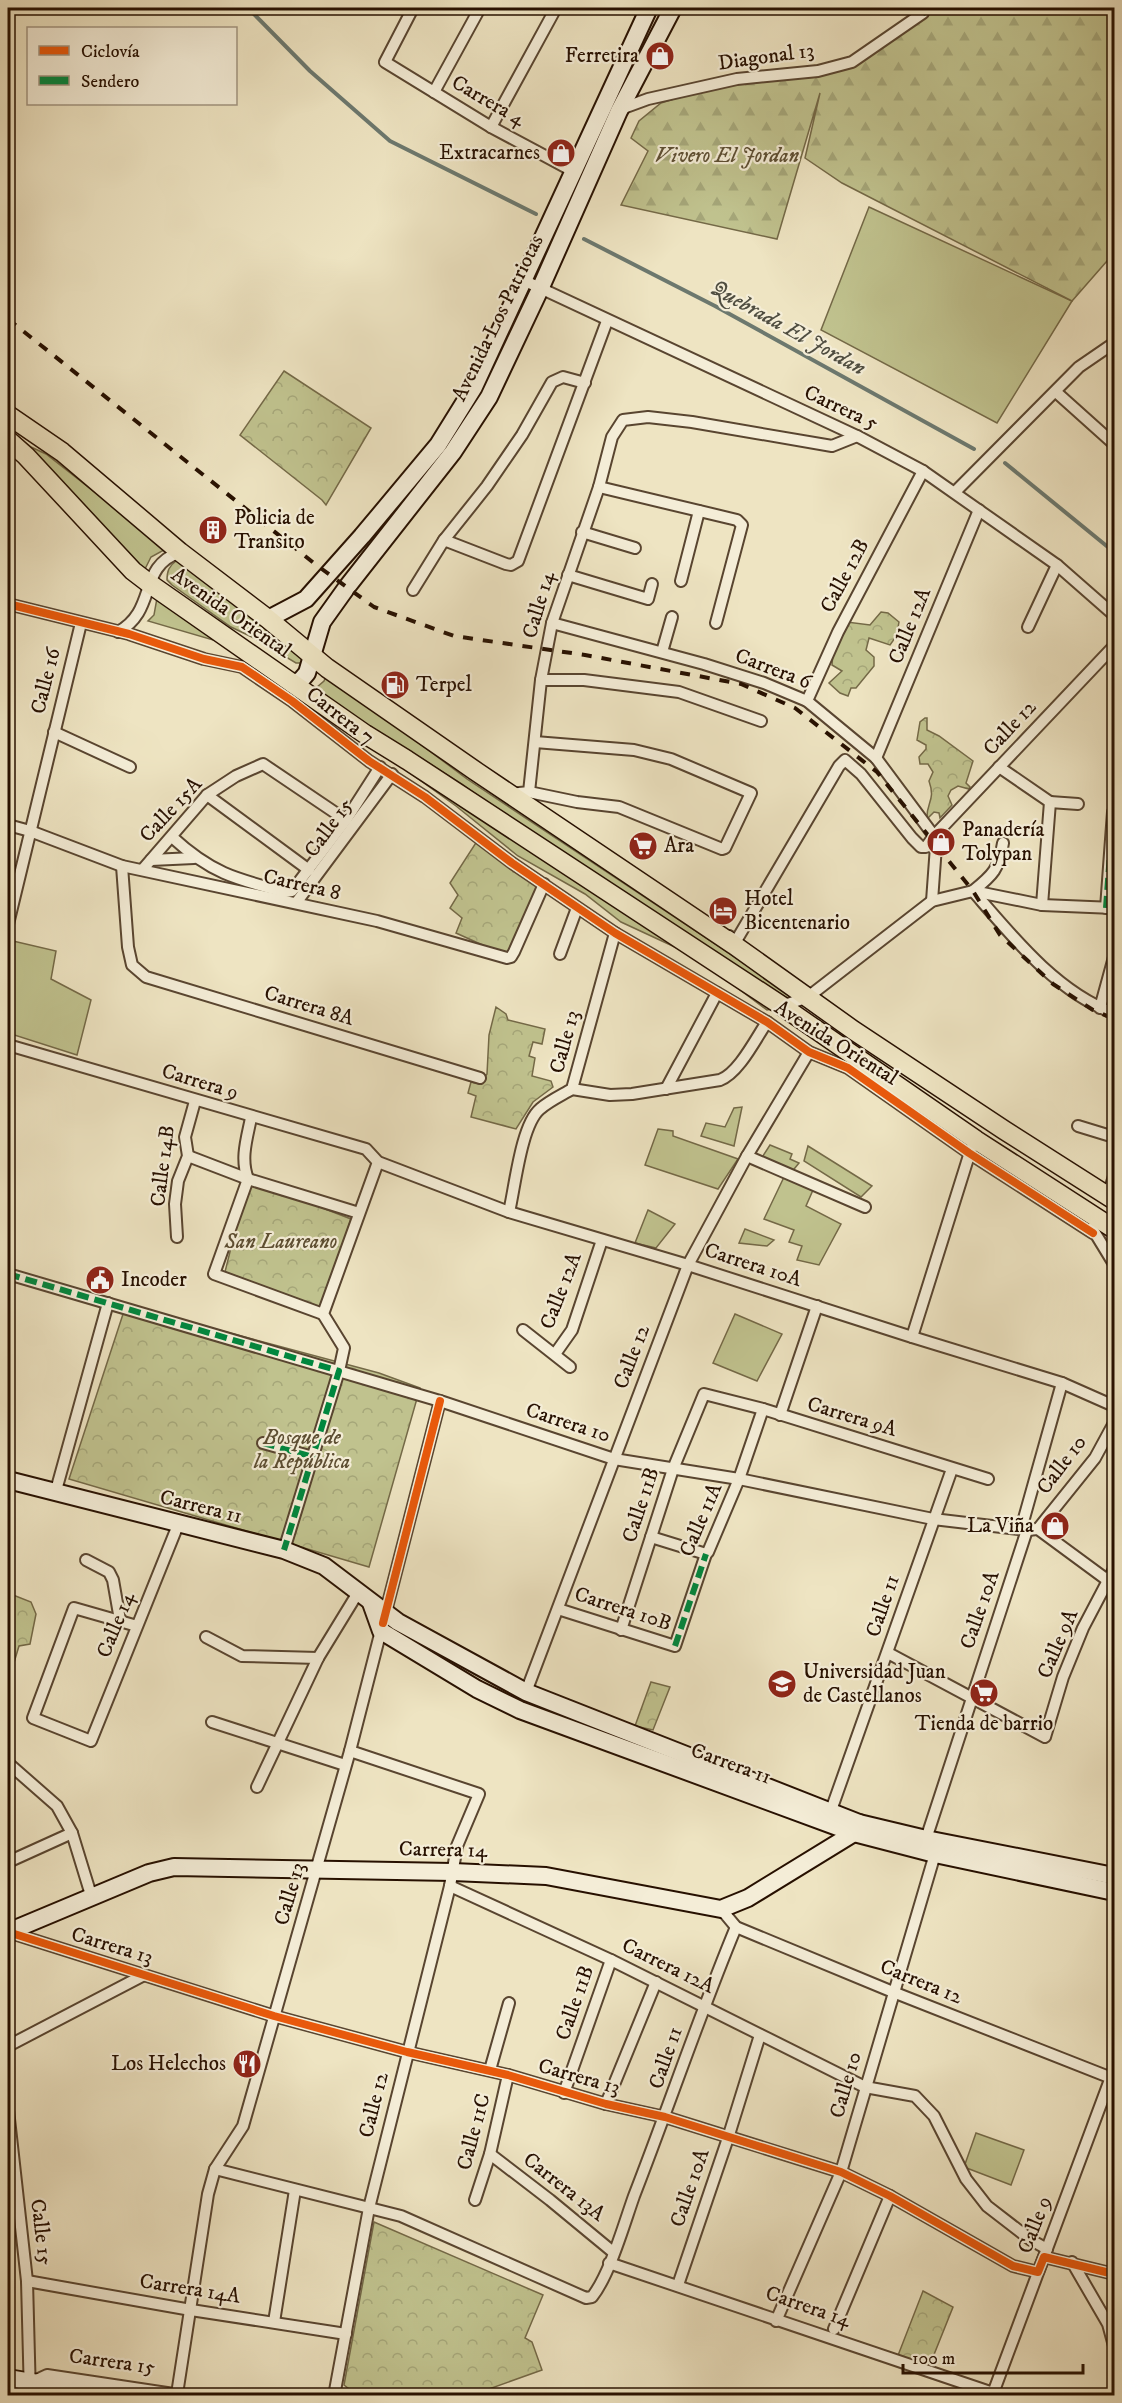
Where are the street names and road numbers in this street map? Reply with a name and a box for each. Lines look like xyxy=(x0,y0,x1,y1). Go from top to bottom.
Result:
street label: Diagonal 13 xyxy=(716,37,816,77)
street label: Carrera 4 xyxy=(447,70,530,133)
street label: Avenida Los Patriotas xyxy=(446,231,550,405)
street label: Carrera 5 xyxy=(800,380,882,436)
street label: Calle 12B xyxy=(815,535,875,617)
street label: Avenida Oriental xyxy=(166,562,297,664)
street label: Calle 14 xyxy=(517,568,561,641)
street label: Calle 12A xyxy=(883,583,937,668)
street label: Carrera 6 xyxy=(731,643,816,696)
street label: Calle 16 xyxy=(25,644,67,717)
street label: Carrera 7 xyxy=(301,681,379,751)
street label: Calle 12 xyxy=(978,694,1043,761)
street label: Calle 15A xyxy=(134,771,208,848)
street label: Calle 15 xyxy=(299,793,359,863)
street label: Carrera 8 xyxy=(261,863,343,907)
street label: Carrera 8A xyxy=(261,980,358,1032)
street label: Avenida Oriental xyxy=(769,995,903,1092)
street label: Calle 13 xyxy=(544,1008,586,1076)
street label: Carrera 9 xyxy=(158,1058,242,1106)
street label: Calle 14B xyxy=(145,1124,181,1208)
street label: Carrera 10A xyxy=(701,1237,806,1293)
street label: Calle 12A xyxy=(535,1248,588,1333)
street label: Calle 12 xyxy=(608,1321,656,1393)
street label: Carrera 9A xyxy=(804,1391,901,1443)
street label: Carrera 10 xyxy=(522,1397,614,1449)
street label: Calle 10 xyxy=(1031,1430,1093,1500)
street label: Calle 11B xyxy=(617,1464,665,1546)
street label: Calle 11A xyxy=(674,1479,728,1561)
street label: Carrera 11 xyxy=(157,1484,245,1530)
street label: Calle 10A xyxy=(955,1567,1006,1652)
street label: Calle 11 xyxy=(860,1571,906,1641)
street label: Carrera 10B xyxy=(571,1581,675,1637)
street label: Calle 14 xyxy=(91,1588,141,1662)
street label: Calle 9A xyxy=(1032,1605,1084,1682)
street label: Carrera 11 xyxy=(687,1737,775,1791)
street label: Carrera 14 xyxy=(399,1836,488,1864)
street label: Calle 13 xyxy=(269,1860,311,1928)
street label: Carrera 13 xyxy=(68,1921,156,1971)
street label: Carrera 12A xyxy=(617,1932,719,2000)
street label: Carrera 12 xyxy=(876,1954,967,2011)
street label: Calle 11B xyxy=(550,1962,600,2044)
street label: Calle 11 xyxy=(643,2023,689,2093)
street label: Calle 10 xyxy=(824,2049,868,2121)
street label: Carrera 13 xyxy=(535,2053,623,2101)
street label: Calle 12 xyxy=(353,2069,395,2140)
street label: Calle 11C xyxy=(451,2091,497,2173)
street label: Calle 10A xyxy=(665,2145,716,2230)
street label: Carrera 13A xyxy=(518,2147,611,2228)
street label: Calle 9 xyxy=(1012,2193,1058,2257)
street label: Calle 15 xyxy=(24,2197,58,2267)
street label: Carrera 14A xyxy=(138,2268,243,2310)
street label: Carrera 14 xyxy=(762,2280,855,2334)
street label: Carrera 15 xyxy=(67,2343,157,2381)

